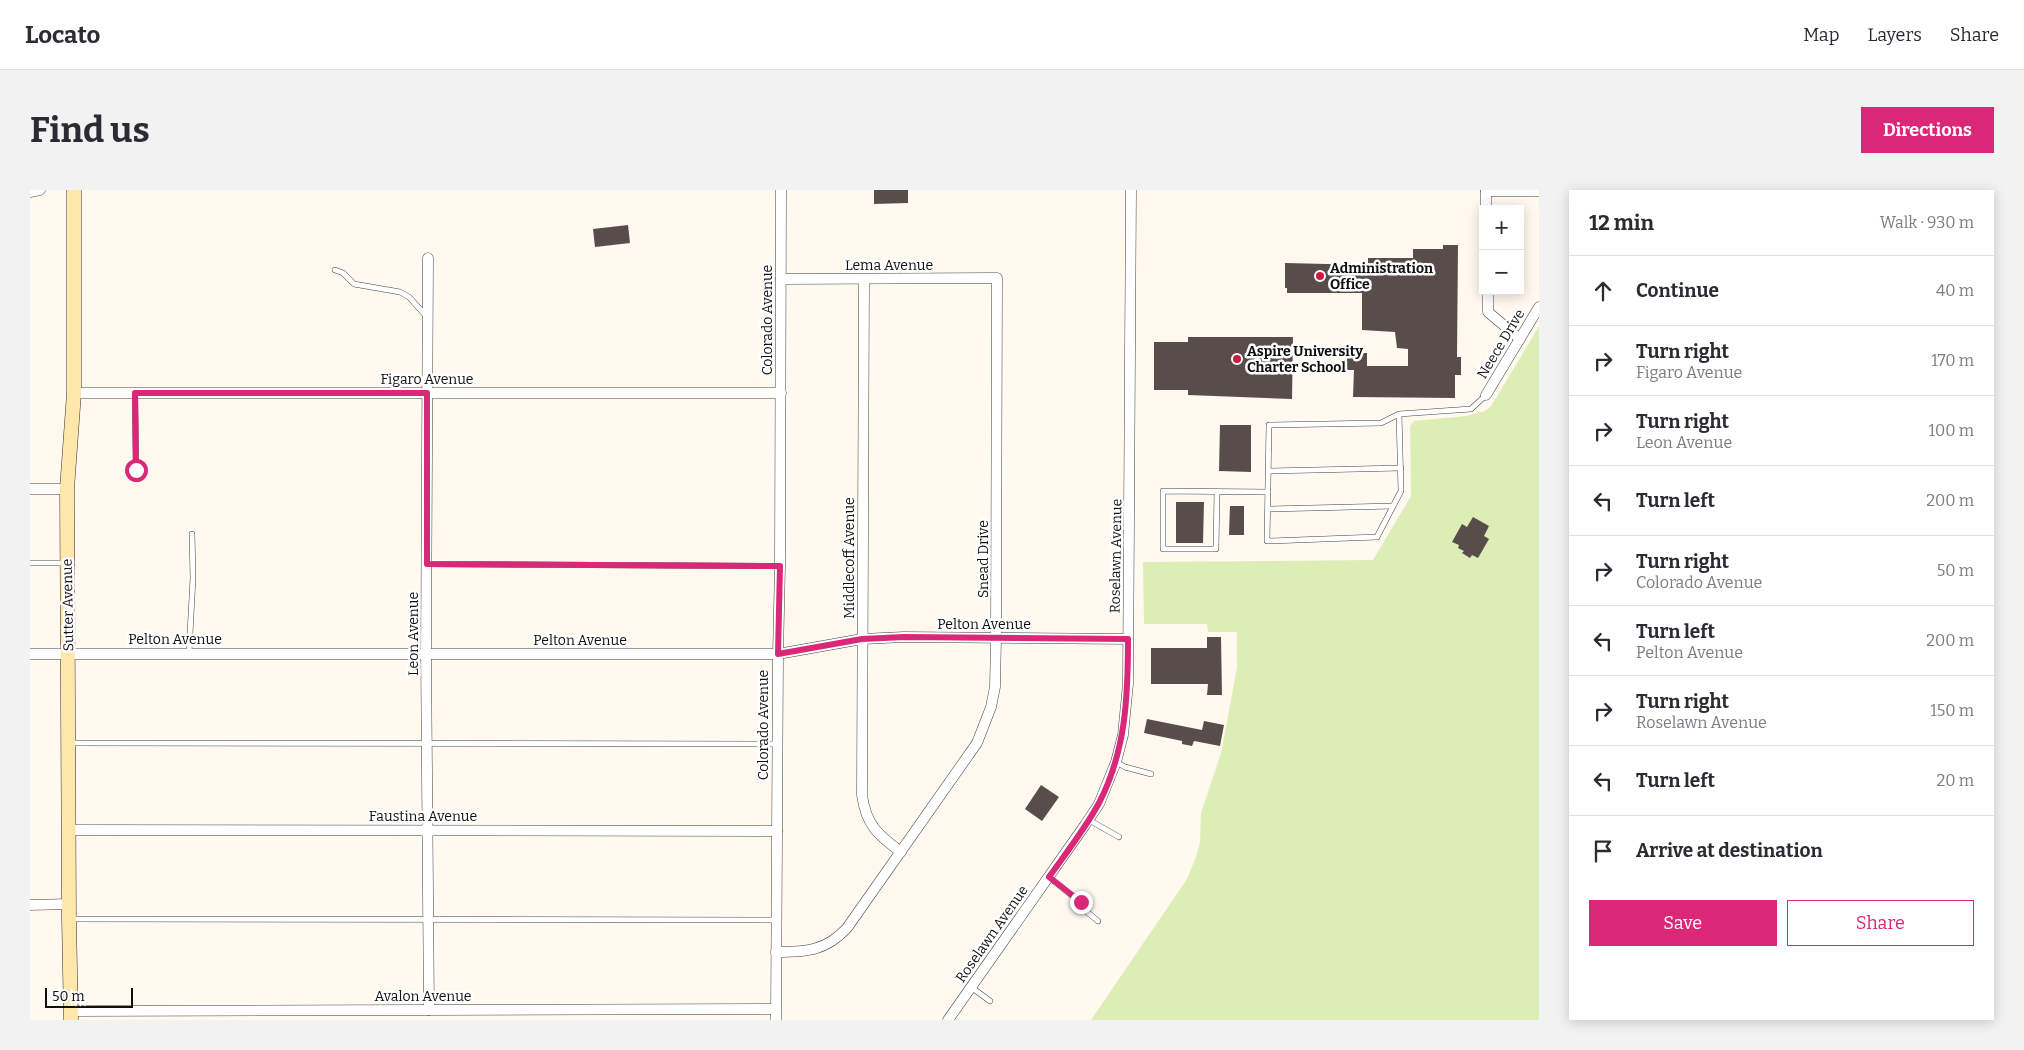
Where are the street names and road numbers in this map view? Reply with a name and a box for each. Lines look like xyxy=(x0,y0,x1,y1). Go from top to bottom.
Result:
street label: Lema Avenue xyxy=(845,257,933,274)
street label: Colorado Avenue xyxy=(759,265,776,375)
street label: Neece Drive xyxy=(1474,306,1528,382)
street label: Figaro Avenue xyxy=(380,371,474,388)
street label: Middlecoff Avenue xyxy=(841,497,858,619)
street label: Roselawn Avenue xyxy=(1107,499,1125,613)
street label: Snead Drive xyxy=(975,520,992,598)
street label: Sutter Avenue xyxy=(59,559,77,651)
street label: Leon Avenue xyxy=(405,592,422,676)
street label: Pelton Avenue xyxy=(937,616,1031,633)
street label: Pelton Avenue xyxy=(128,631,222,648)
street label: Pelton Avenue xyxy=(533,632,627,649)
street label: Colorado Avenue xyxy=(755,670,772,780)
street label: Faustina Avenue xyxy=(369,808,477,825)
street label: Roselawn Avenue xyxy=(952,882,1032,986)
street label: Avalon Avenue xyxy=(375,988,471,1005)

